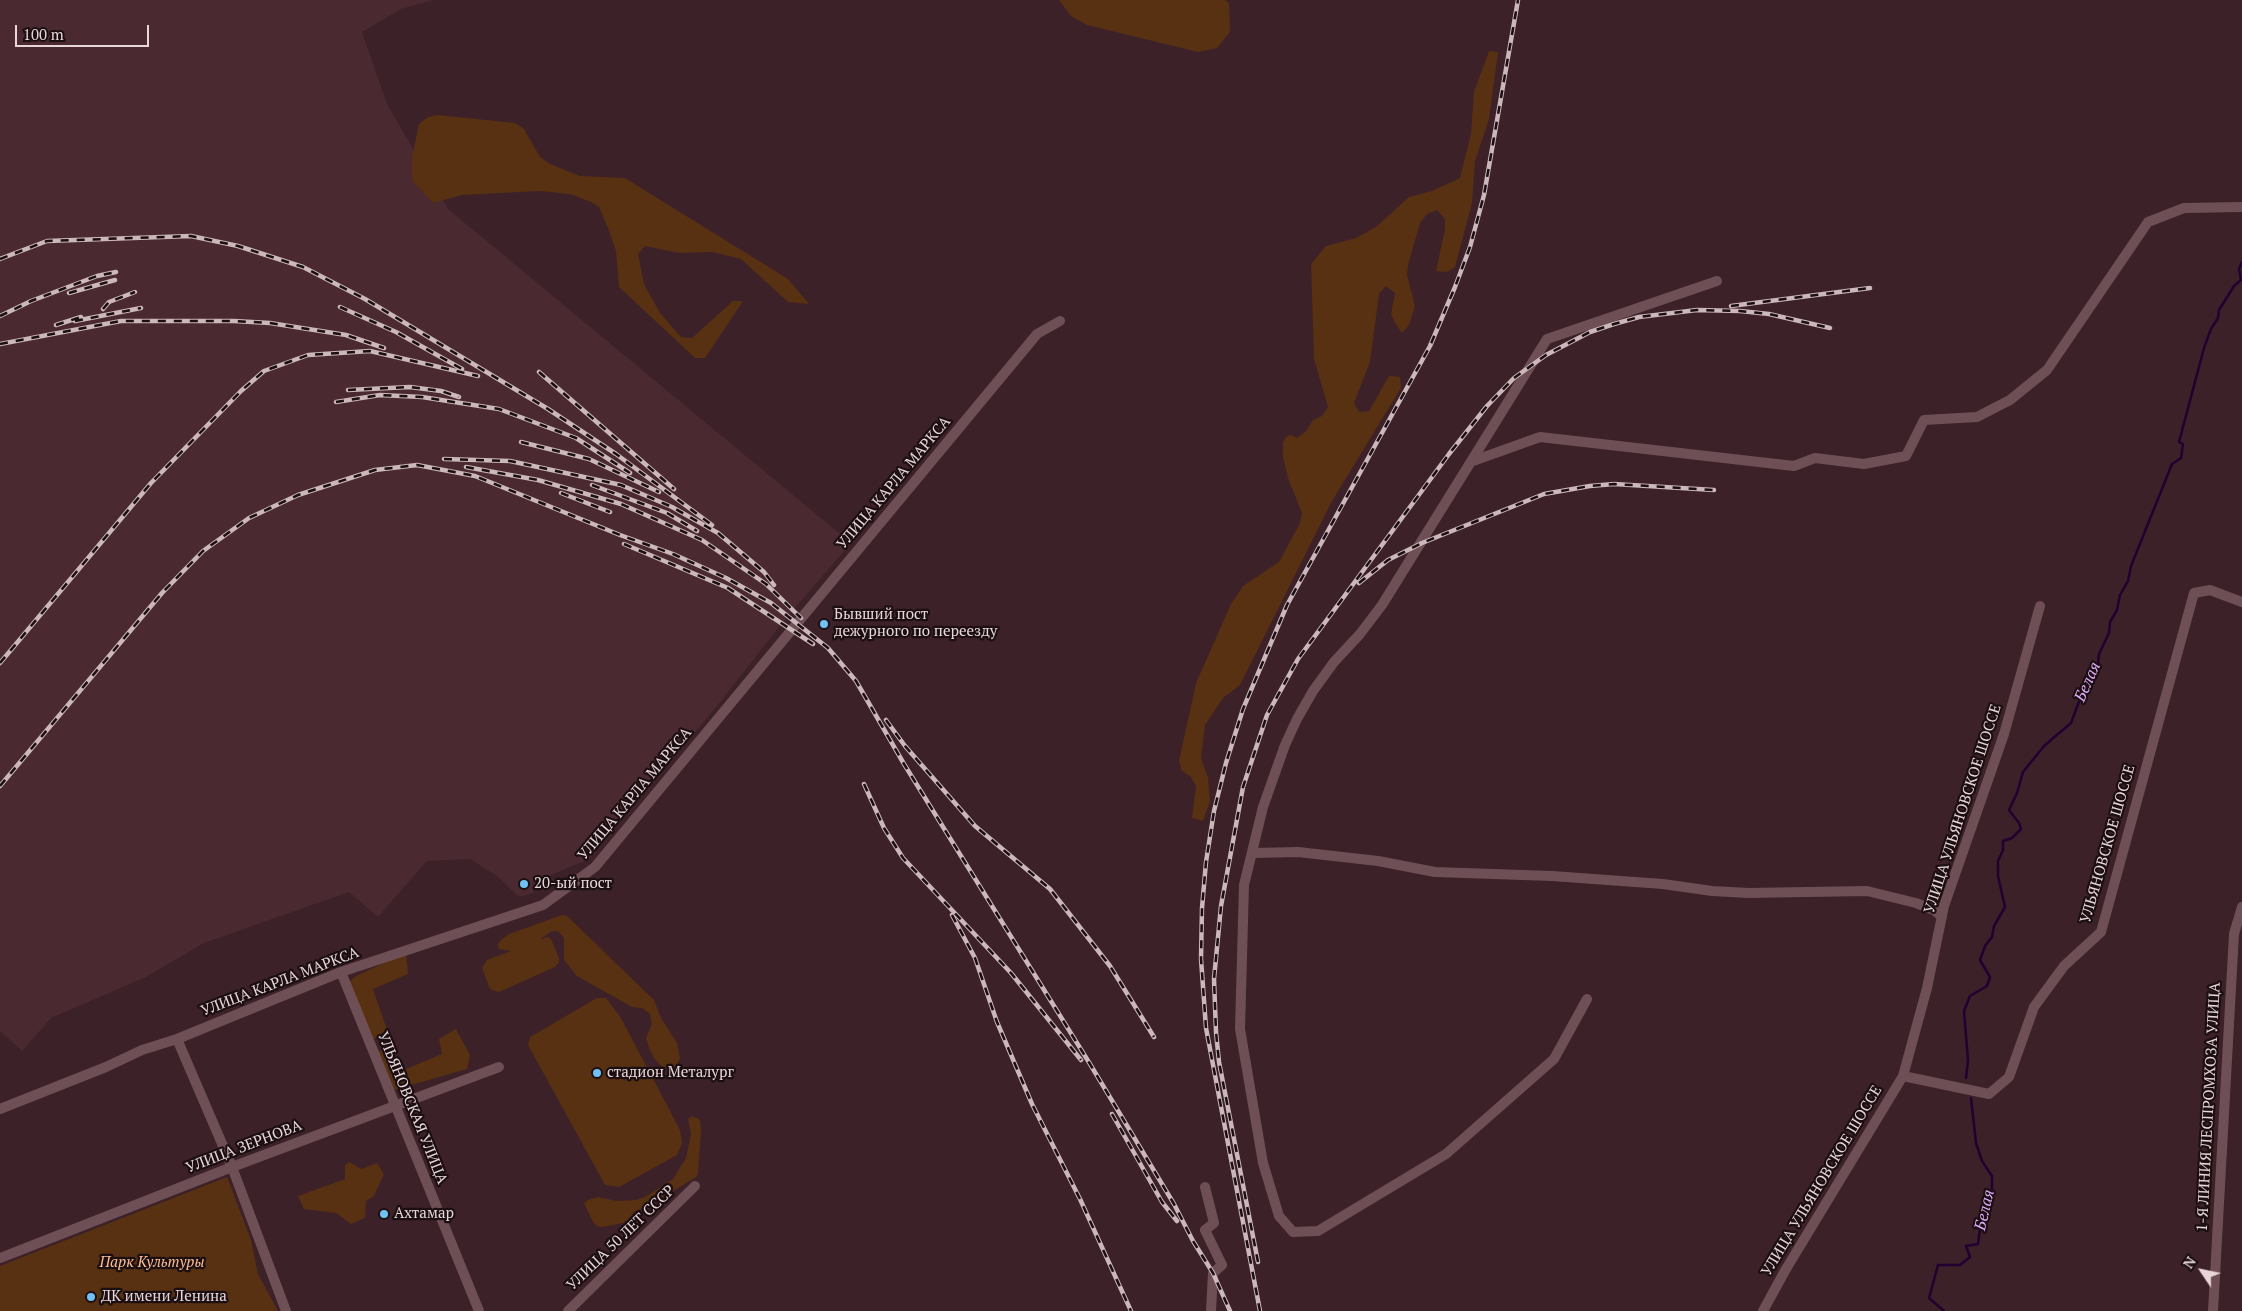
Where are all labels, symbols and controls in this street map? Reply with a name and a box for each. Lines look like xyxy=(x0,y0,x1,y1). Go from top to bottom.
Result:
scale bar xyxy=(18,15,151,47)
text: 100 m xyxy=(23,24,64,44)
street label: УЛИЦА КАРЛА МАРКСА xyxy=(833,413,955,553)
place label: Бывший пост дежурного по переезду xyxy=(834,606,997,641)
marker: Бывший пост дежурного по переезду xyxy=(818,618,830,630)
water label: Белая xyxy=(2071,659,2105,705)
street label: УЛИЦА УЛЬЯНОВСКОЕ ШОССЕ xyxy=(1921,702,2005,916)
street label: УЛИЦА КАРЛА МАРКСА xyxy=(574,724,696,864)
street label: УЛЬЯНОВСКОЕ ШОССЕ xyxy=(2077,763,2139,925)
place label: 20-ый пост xyxy=(534,875,612,893)
marker: 20-ый пост xyxy=(518,878,530,890)
street label: УЛИЦА КАРЛА МАРКСА xyxy=(199,944,361,1020)
street label: 1-Я ЛИНИЯ ЛЕСПРОМХОЗА УЛИЦА xyxy=(2193,982,2225,1232)
street label: УЛЬЯНОВСКАЯ УЛИЦА xyxy=(373,1029,451,1187)
place label: стадион Металург xyxy=(607,1064,734,1082)
marker: стадион Металург xyxy=(591,1067,603,1079)
street label: УЛИЦА УЛЬЯНОВСКОЕ ШОССЕ xyxy=(1758,1082,1886,1280)
street label: УЛИЦА ЗЕРНОВА xyxy=(184,1117,304,1177)
street label: УЛИЦА 50 ЛЕТ СССР xyxy=(563,1182,679,1294)
water label: Белая xyxy=(1971,1188,1999,1232)
place label: Ахтамар xyxy=(394,1205,454,1223)
marker: Ахтамар xyxy=(378,1208,390,1220)
north arrow xyxy=(2177,1246,2227,1296)
text: N xyxy=(2178,1253,2200,1272)
park label: Парк Культуры xyxy=(99,1254,205,1272)
place label: ДК имени Ленина xyxy=(101,1288,227,1306)
marker: ДК имени Ленина xyxy=(85,1291,97,1303)

